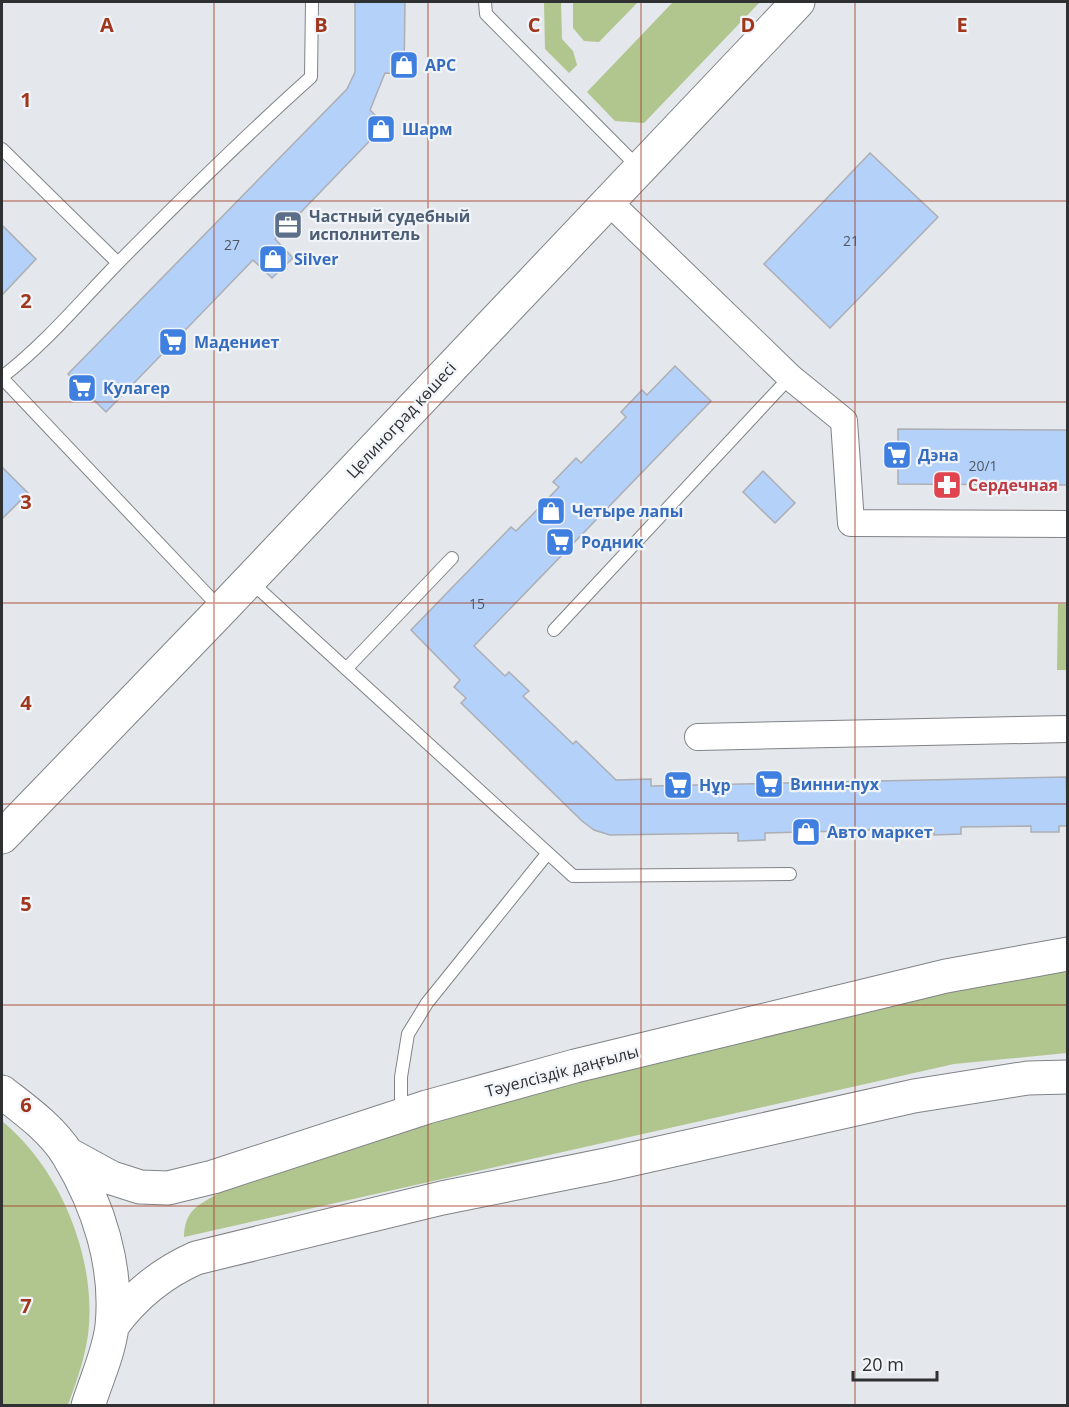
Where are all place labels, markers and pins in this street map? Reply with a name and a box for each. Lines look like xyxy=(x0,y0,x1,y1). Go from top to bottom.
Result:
shop icon: АРС xyxy=(388,49,420,81)
place label: АРС xyxy=(425,54,456,76)
shop icon: Шарм xyxy=(365,113,397,145)
place label: Шарм xyxy=(402,118,453,140)
place label: Частный судебный исполнитель xyxy=(309,205,470,245)
office icon: Частный судебный исполнитель xyxy=(272,209,304,241)
shop icon: Silver xyxy=(257,243,289,275)
place label: Silver xyxy=(294,248,338,270)
supermarket icon: Мадениет xyxy=(157,326,189,358)
place label: Мадениет xyxy=(194,331,279,353)
supermarket icon: Кулагер xyxy=(66,372,98,404)
place label: Кулагер xyxy=(103,377,170,399)
supermarket icon: Дэна xyxy=(881,439,913,471)
place label: Дэна xyxy=(918,444,959,466)
pharmacy icon: Сердечная xyxy=(931,469,963,501)
place label: Сердечная xyxy=(968,474,1058,496)
shop icon: Четыре лапы xyxy=(535,495,567,527)
place label: Четыре лапы xyxy=(572,500,683,522)
supermarket icon: Родник xyxy=(544,526,576,558)
place label: Родник xyxy=(581,531,644,553)
supermarket icon: Винни-пух xyxy=(753,768,785,800)
supermarket icon: Нұр xyxy=(662,769,694,801)
place label: Винни-пух xyxy=(790,773,880,795)
place label: Нұр xyxy=(699,774,731,796)
shop icon: Авто маркет xyxy=(790,816,822,848)
place label: Авто маркет xyxy=(827,821,933,843)

